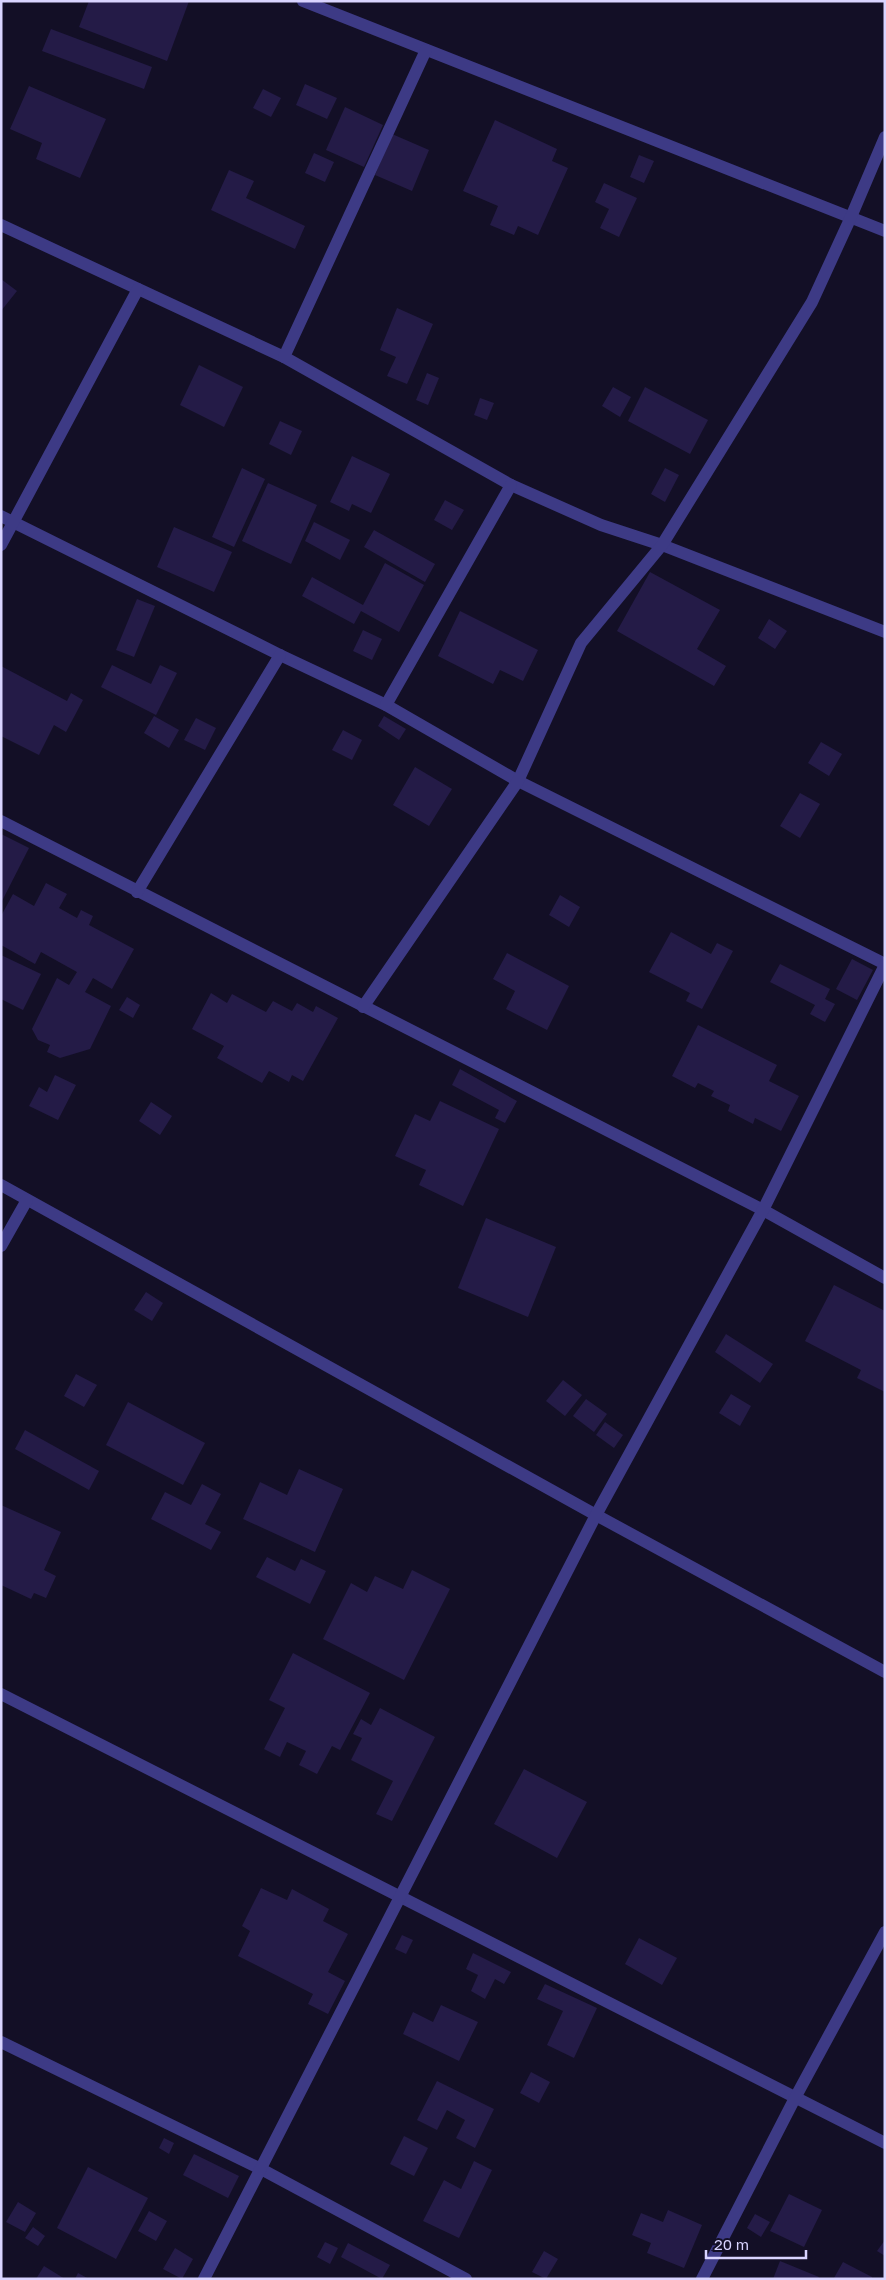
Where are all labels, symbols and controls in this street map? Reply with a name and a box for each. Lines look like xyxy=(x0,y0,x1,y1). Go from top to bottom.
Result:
scale bar xyxy=(706,2228,806,2260)
text: 20 m xyxy=(714,2235,749,2253)

